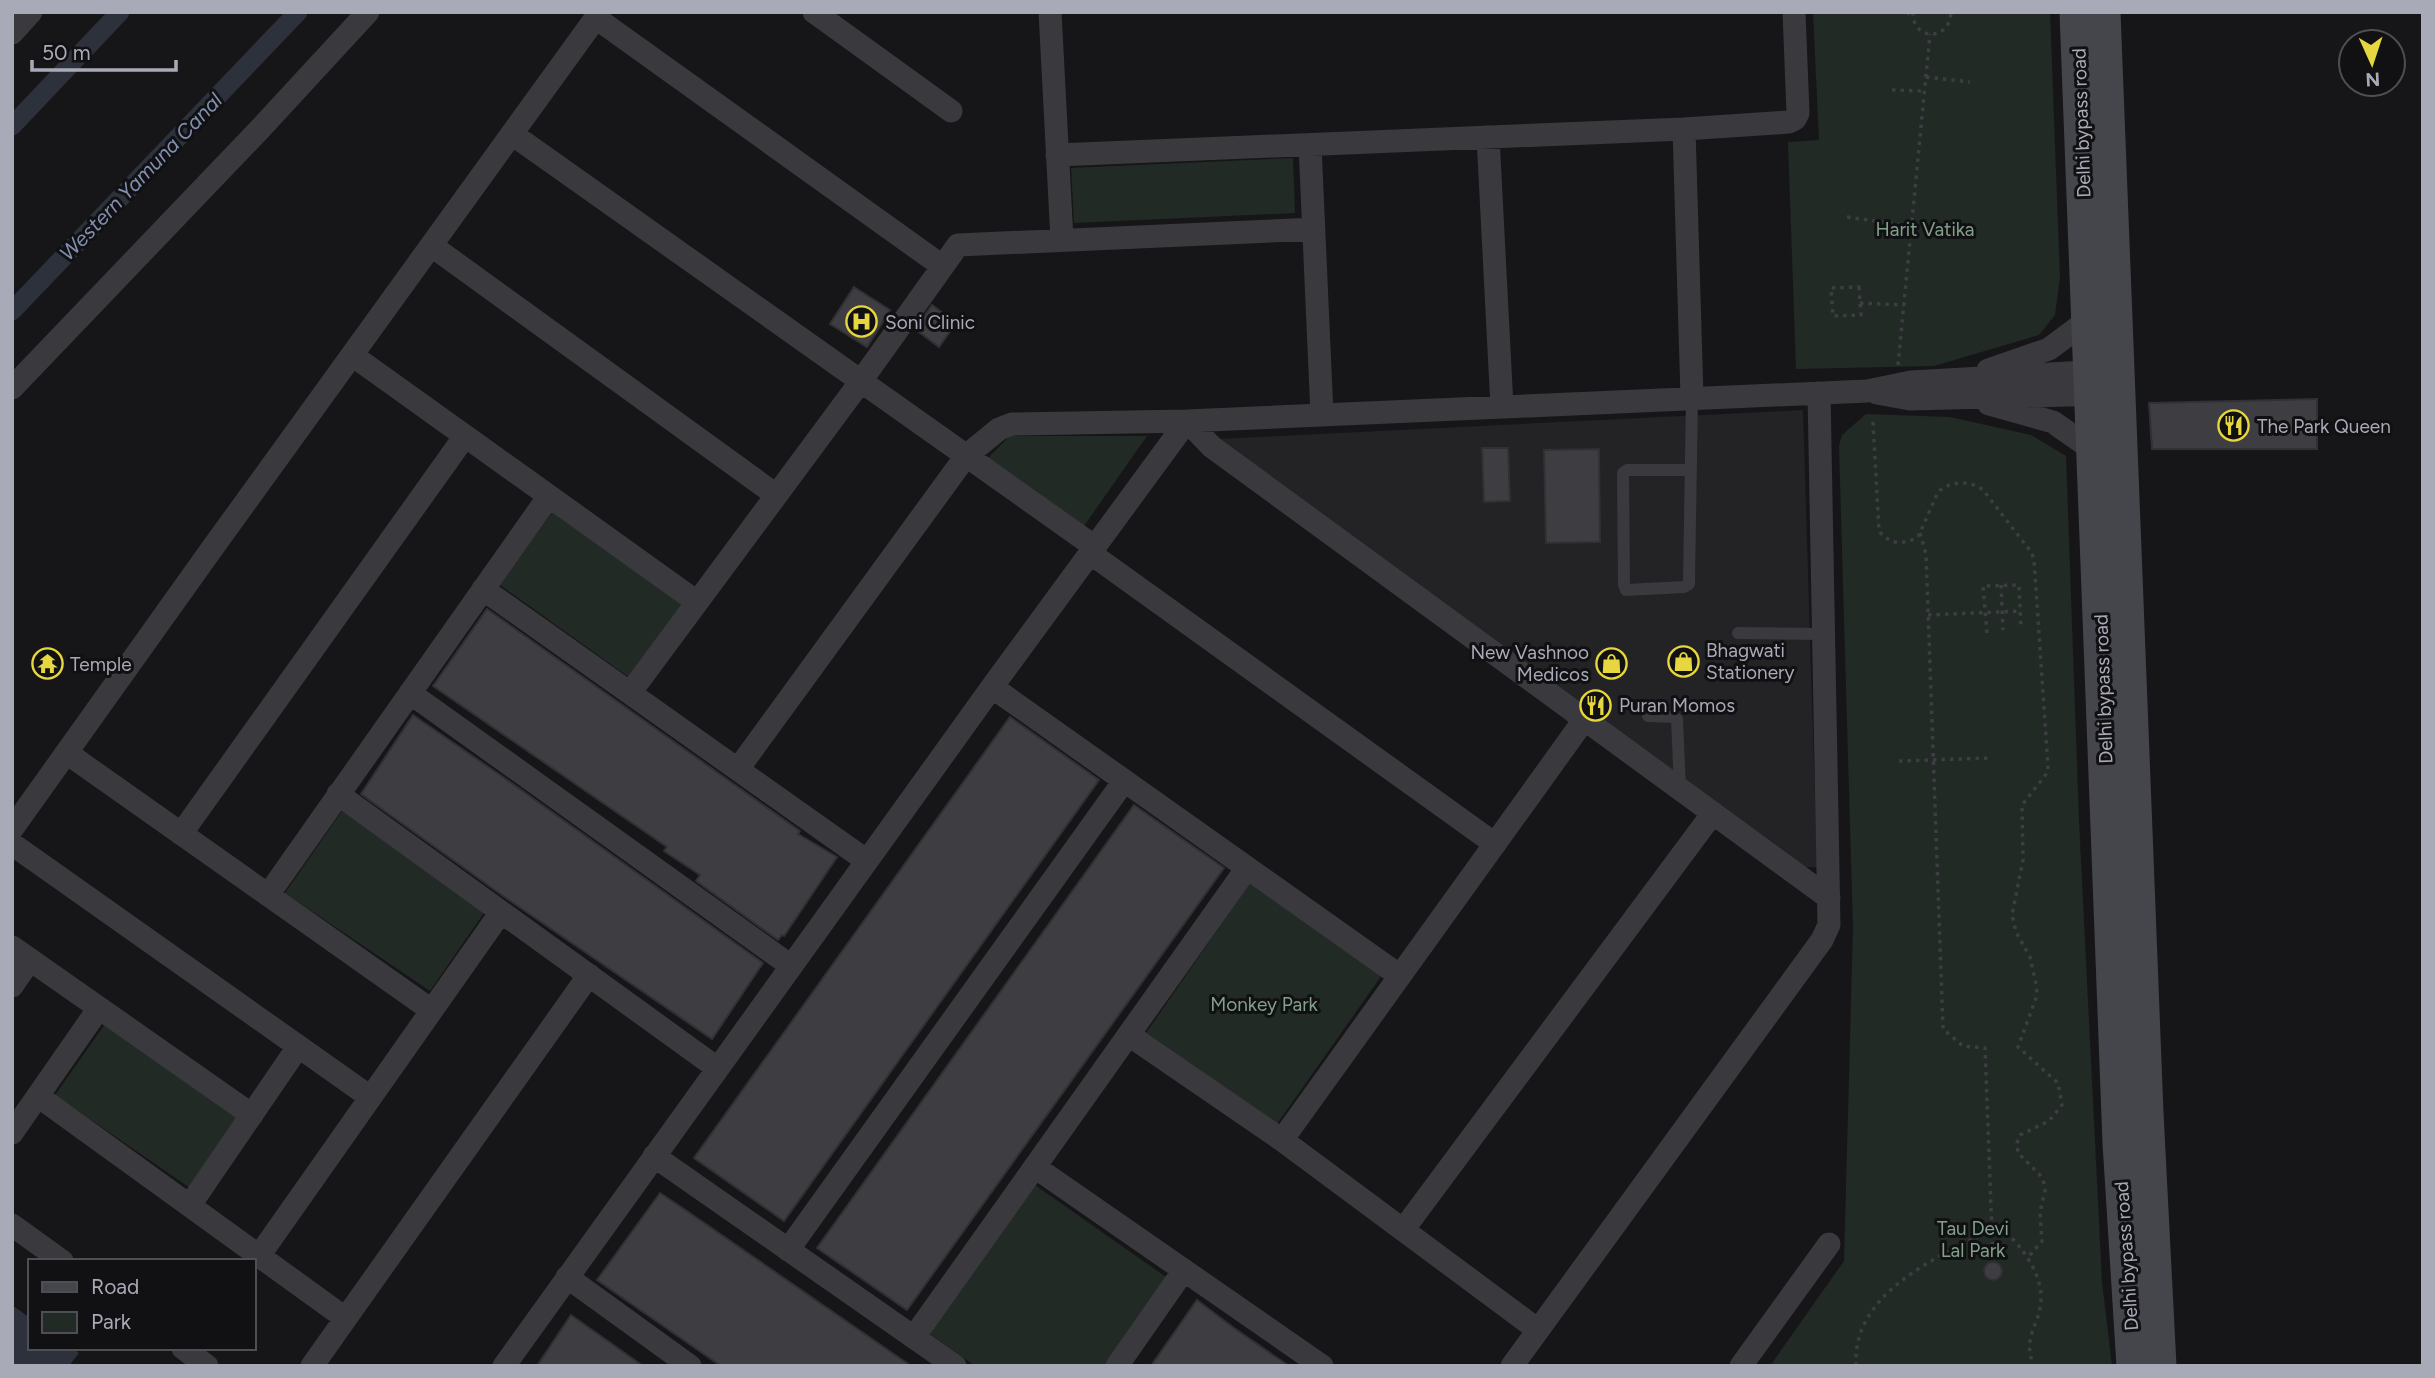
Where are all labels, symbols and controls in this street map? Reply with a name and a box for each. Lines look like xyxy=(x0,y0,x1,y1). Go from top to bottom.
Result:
scale bar xyxy=(32,28,175,72)
north arrow xyxy=(2337,28,2407,98)
text: 50 m xyxy=(42,40,91,65)
street label: Delhi bypass road xyxy=(2067,48,2096,198)
text: N xyxy=(2365,68,2381,91)
water label: Western Yamuna Canal xyxy=(54,88,227,266)
park label: Harit Vatika xyxy=(1875,218,1975,241)
hospital icon: Soni Clinic xyxy=(845,305,879,339)
place label: Soni Clinic xyxy=(885,311,975,334)
restaurant icon: The Park Queen xyxy=(2217,409,2251,443)
place label: The Park Queen xyxy=(2257,415,2391,438)
street label: Delhi bypass road xyxy=(2089,614,2118,764)
place label: Bhagwati Stationery xyxy=(1706,639,1795,684)
place label: New Vashnoo Medicos xyxy=(1470,641,1589,686)
shop icon: Bhagwati Stationery xyxy=(1666,644,1700,678)
shop icon: New Vashnoo Medicos xyxy=(1595,646,1629,680)
temple icon: Temple xyxy=(30,647,64,681)
place label: Temple xyxy=(70,653,132,676)
restaurant icon: Puran Momos xyxy=(1579,688,1613,722)
place label: Puran Momos xyxy=(1619,694,1735,717)
park label: Monkey Park xyxy=(1210,993,1319,1016)
street label: Delhi bypass road xyxy=(2110,1180,2143,1331)
park label: Tau Devi Lal Park xyxy=(1937,1217,2009,1262)
legend xyxy=(28,1259,256,1350)
text: Road xyxy=(91,1274,139,1299)
text: Park xyxy=(91,1309,132,1334)

